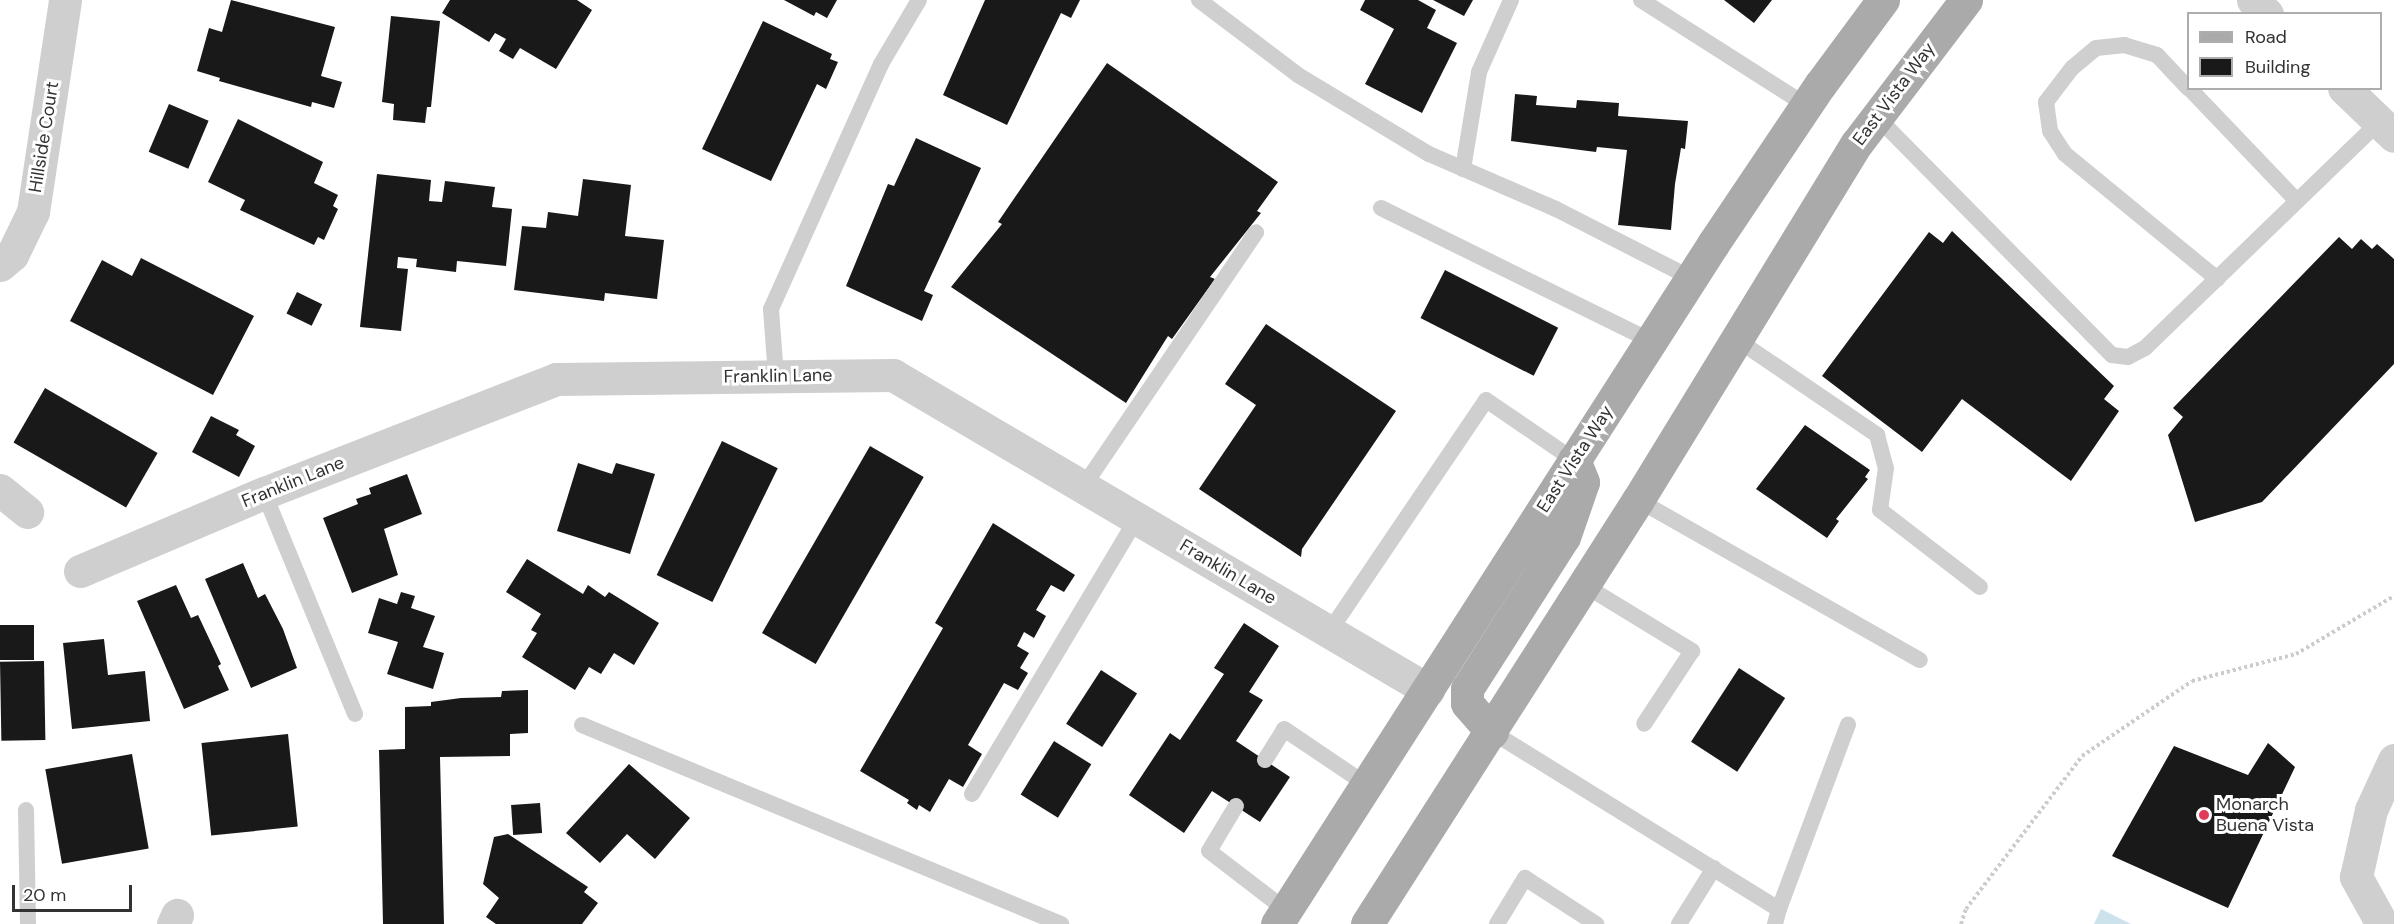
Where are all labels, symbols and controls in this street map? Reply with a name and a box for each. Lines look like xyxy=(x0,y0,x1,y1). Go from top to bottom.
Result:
legend xyxy=(2187,12,2382,90)
text: Road xyxy=(2245,25,2287,49)
street label: East Vista Way xyxy=(1848,38,1940,150)
text: Building xyxy=(2245,55,2310,79)
street label: Hillside Court xyxy=(25,80,63,194)
street label: Franklin Lane xyxy=(723,364,833,388)
street label: East Vista Way xyxy=(1532,401,1618,517)
street label: Franklin Lane xyxy=(239,452,347,512)
street label: Franklin Lane xyxy=(1176,535,1280,609)
place label: Monarch Buena Vista xyxy=(2216,794,2314,836)
marker: Monarch Buena Vista xyxy=(2197,808,2211,822)
scale bar xyxy=(15,873,135,911)
text: 20 m xyxy=(23,883,66,907)

